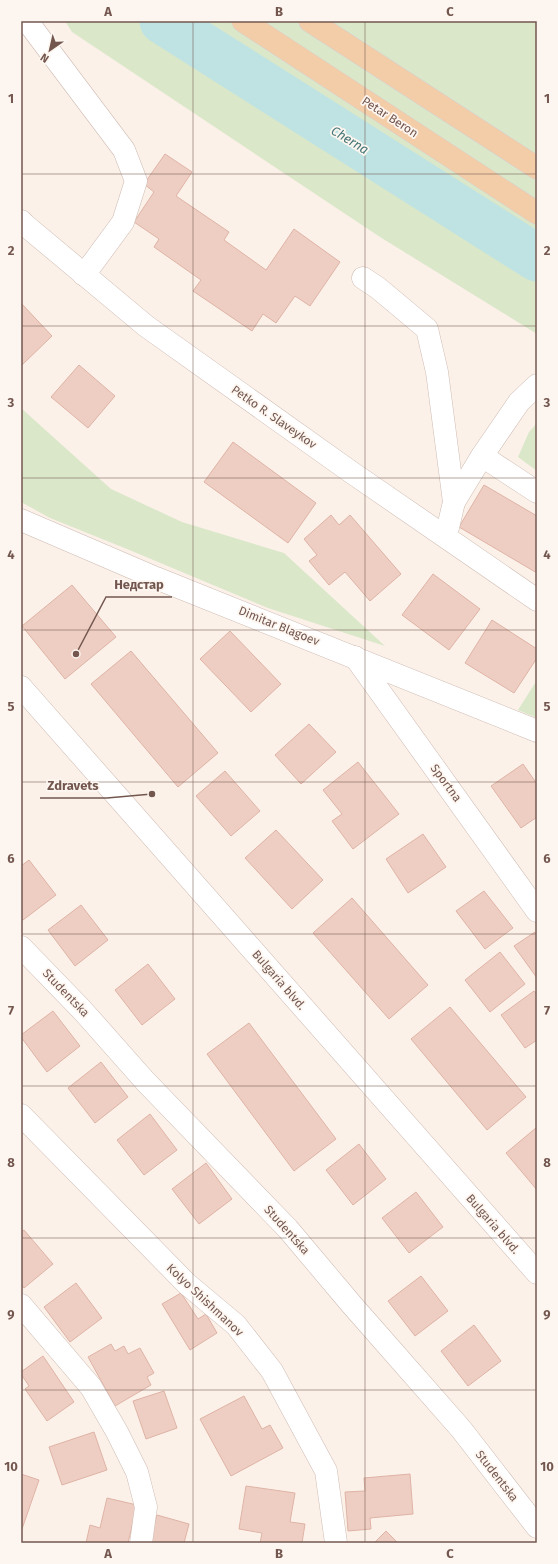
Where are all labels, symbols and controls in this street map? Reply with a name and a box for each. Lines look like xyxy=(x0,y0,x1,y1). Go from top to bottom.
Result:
text: A xyxy=(103,4,112,19)
text: B xyxy=(275,4,283,19)
text: C xyxy=(446,4,454,19)
north arrow xyxy=(30,30,70,70)
text: N xyxy=(38,50,51,65)
text: 1 xyxy=(8,91,14,106)
text: 1 xyxy=(544,91,550,106)
street label: Petar Beron xyxy=(359,94,421,140)
water label: Cherna xyxy=(329,123,371,157)
text: 2 xyxy=(8,243,15,258)
text: 2 xyxy=(544,243,551,258)
street label: Petko R. Slaveykov xyxy=(229,382,319,452)
text: 3 xyxy=(7,395,15,410)
text: 3 xyxy=(543,395,551,410)
text: 4 xyxy=(7,547,15,562)
text: 4 xyxy=(543,547,551,562)
callout: Недстар xyxy=(106,572,172,597)
text: Недстар xyxy=(114,577,164,592)
street label: Dimitar Blagoev xyxy=(237,603,322,649)
text: 5 xyxy=(8,699,15,714)
text: 5 xyxy=(544,699,551,714)
street label: Sportna xyxy=(428,761,464,805)
callout: Zdravets xyxy=(40,773,107,798)
text: Zdravets xyxy=(47,778,99,793)
text: 6 xyxy=(7,851,15,866)
text: 6 xyxy=(543,851,551,866)
street label: Bulgaria blvd. xyxy=(249,947,309,1013)
street label: Studentska xyxy=(40,966,92,1020)
text: 7 xyxy=(8,1003,14,1018)
text: 7 xyxy=(544,1003,550,1018)
text: 8 xyxy=(7,1155,15,1170)
text: 8 xyxy=(543,1155,551,1170)
street label: Bulgaria blvd. xyxy=(463,1191,523,1257)
street label: Studentska xyxy=(261,1203,313,1257)
street label: Kolyo Shishmanov xyxy=(164,1261,246,1339)
text: 9 xyxy=(7,1307,15,1322)
text: 9 xyxy=(543,1307,551,1322)
street label: Studentska xyxy=(473,1448,521,1504)
text: 10 xyxy=(4,1459,18,1474)
text: 10 xyxy=(540,1459,554,1474)
text: A xyxy=(103,1546,112,1561)
text: B xyxy=(275,1546,283,1561)
text: C xyxy=(446,1546,454,1561)

